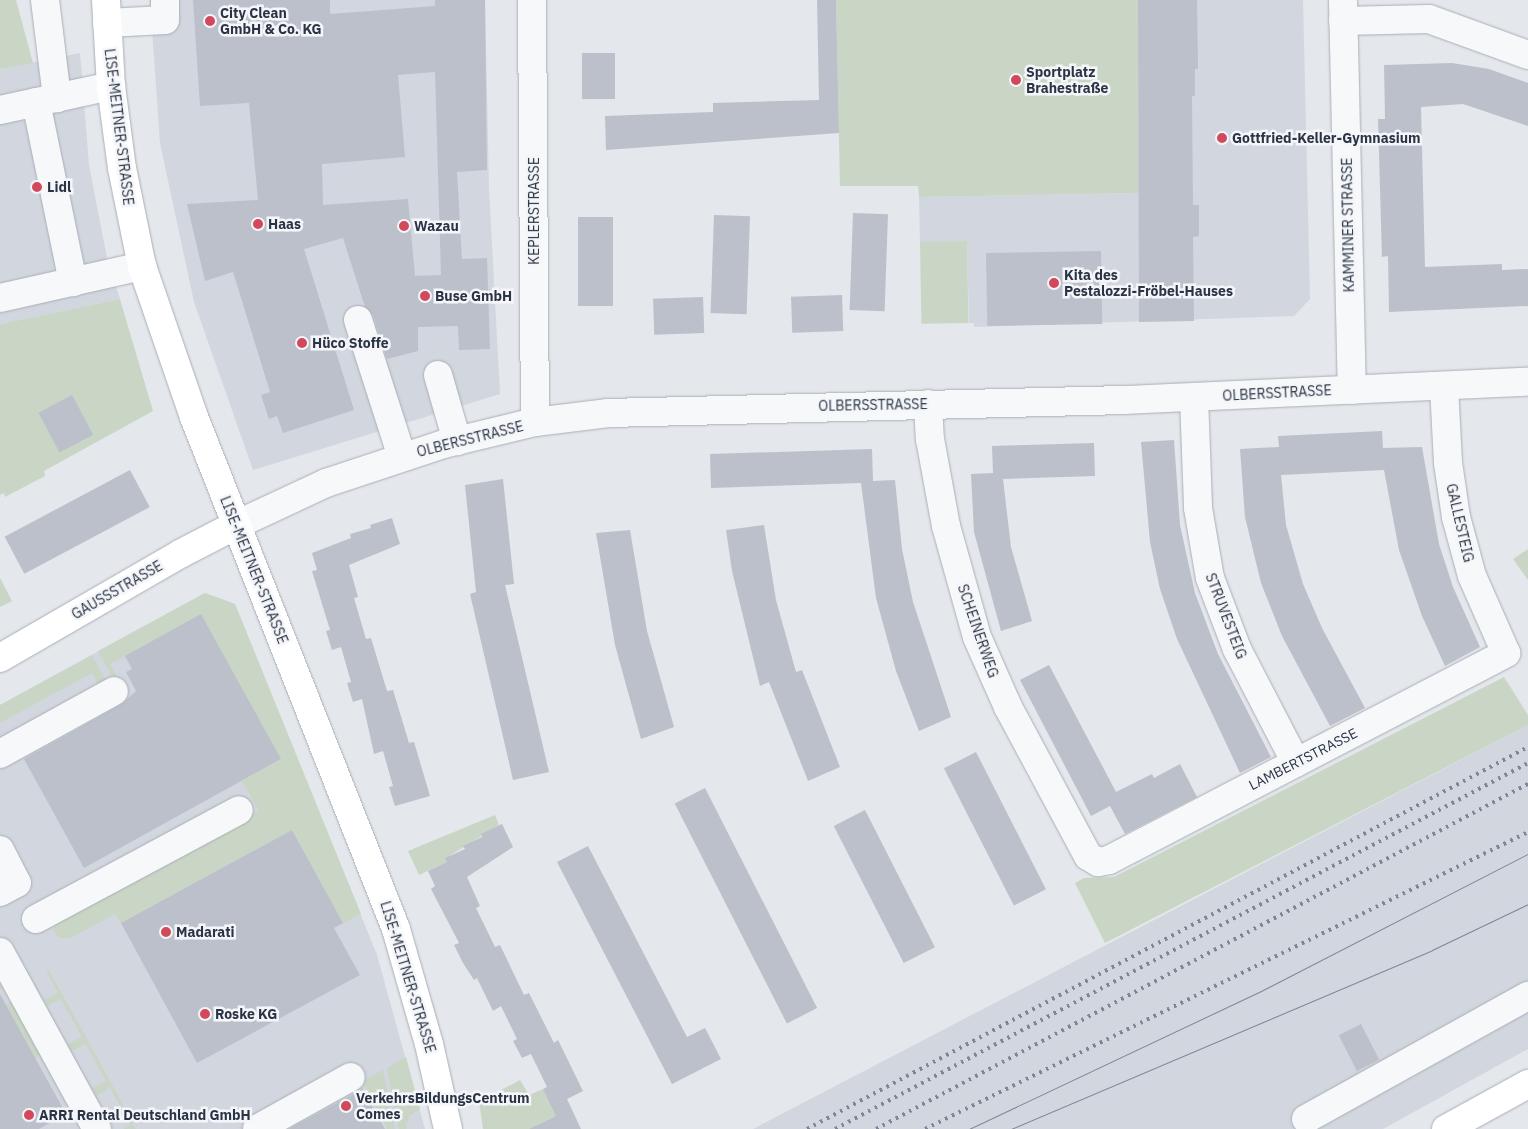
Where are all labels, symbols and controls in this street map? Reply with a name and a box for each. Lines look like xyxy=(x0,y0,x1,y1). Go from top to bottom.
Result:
place label: City Clean GmbH & Co. KG xyxy=(220,5,322,38)
marker: City Clean GmbH & Co. KG xyxy=(204,15,216,27)
street label: LISE-MEITNER-STRASSE xyxy=(101,48,137,206)
place label: Sportplatz Brahestraße xyxy=(1026,64,1108,96)
marker: Sportplatz Brahestraße xyxy=(1010,74,1022,86)
place label: Gottfried-Keller-Gymnasium xyxy=(1232,130,1421,146)
marker: Gottfried-Keller-Gymnasium xyxy=(1216,132,1228,144)
street label: KEPLERSTRASSE xyxy=(526,157,542,265)
street label: KAMMINER STRASSE xyxy=(1338,158,1358,292)
place label: Lidl xyxy=(47,179,71,195)
marker: Lidl xyxy=(31,181,43,193)
place label: Haas xyxy=(268,216,301,232)
marker: Haas xyxy=(252,218,264,230)
place label: Wazau xyxy=(414,218,459,234)
marker: Wazau xyxy=(398,220,410,232)
place label: Kita des Pestalozzi-Fröbel-Hauses xyxy=(1064,267,1233,300)
marker: Kita des Pestalozzi-Fröbel-Hauses xyxy=(1048,277,1060,289)
place label: Buse GmbH xyxy=(435,288,512,304)
marker: Buse GmbH xyxy=(419,290,431,302)
place label: Hüco Stoffe xyxy=(312,335,389,351)
marker: Hüco Stoffe xyxy=(296,337,308,349)
street label: OLBERSSTRASSE xyxy=(1222,382,1332,404)
street label: OLBERSSTRASSE xyxy=(818,396,928,414)
street label: OLBERSSTRASSE xyxy=(415,418,525,460)
street label: GALLESTEIG xyxy=(1443,482,1477,564)
street label: LISE-MEITNER-STRASSE xyxy=(217,494,291,646)
street label: GAUSSSTRASSE xyxy=(69,557,165,623)
street label: STRUVESTEIG xyxy=(1202,571,1250,661)
street label: SCHEINERWEG xyxy=(954,582,1002,680)
street label: LAMBERTSTRASSE xyxy=(1246,724,1360,794)
street label: LISE-MEITNER-STRASSE xyxy=(377,899,439,1055)
place label: Madarati xyxy=(176,924,235,940)
marker: Madarati xyxy=(160,926,172,938)
place label: Roske KG xyxy=(215,1006,277,1022)
marker: Roske KG xyxy=(199,1008,211,1020)
place label: VerkehrsBildungsCentrum Comes xyxy=(356,1090,530,1122)
marker: VerkehrsBildungsCentrum Comes xyxy=(340,1100,352,1112)
place label: ARRI Rental Deutschland GmbH xyxy=(39,1107,251,1123)
marker: ARRI Rental Deutschland GmbH xyxy=(23,1109,35,1121)

